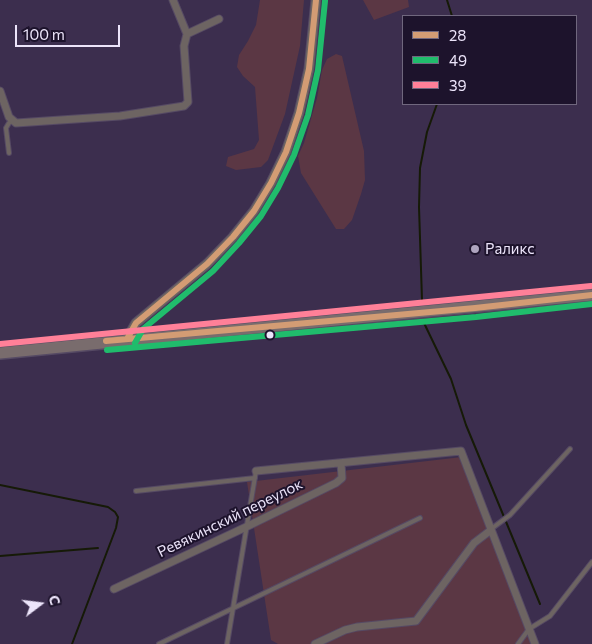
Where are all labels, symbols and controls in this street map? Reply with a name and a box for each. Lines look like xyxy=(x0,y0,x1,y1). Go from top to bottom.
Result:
scale bar xyxy=(18,15,122,47)
legend xyxy=(402,15,577,105)
text: 100 m xyxy=(23,25,65,43)
text: 28 xyxy=(449,26,466,44)
text: 49 xyxy=(449,51,467,69)
text: 39 xyxy=(449,76,467,94)
place label: Раликс xyxy=(485,240,535,258)
marker: Раликс xyxy=(469,243,481,255)
unlabelled marker xyxy=(265,330,275,340)
street label: Ревякинский переулок xyxy=(154,475,306,561)
north arrow xyxy=(15,579,65,629)
text: С xyxy=(46,593,64,607)

